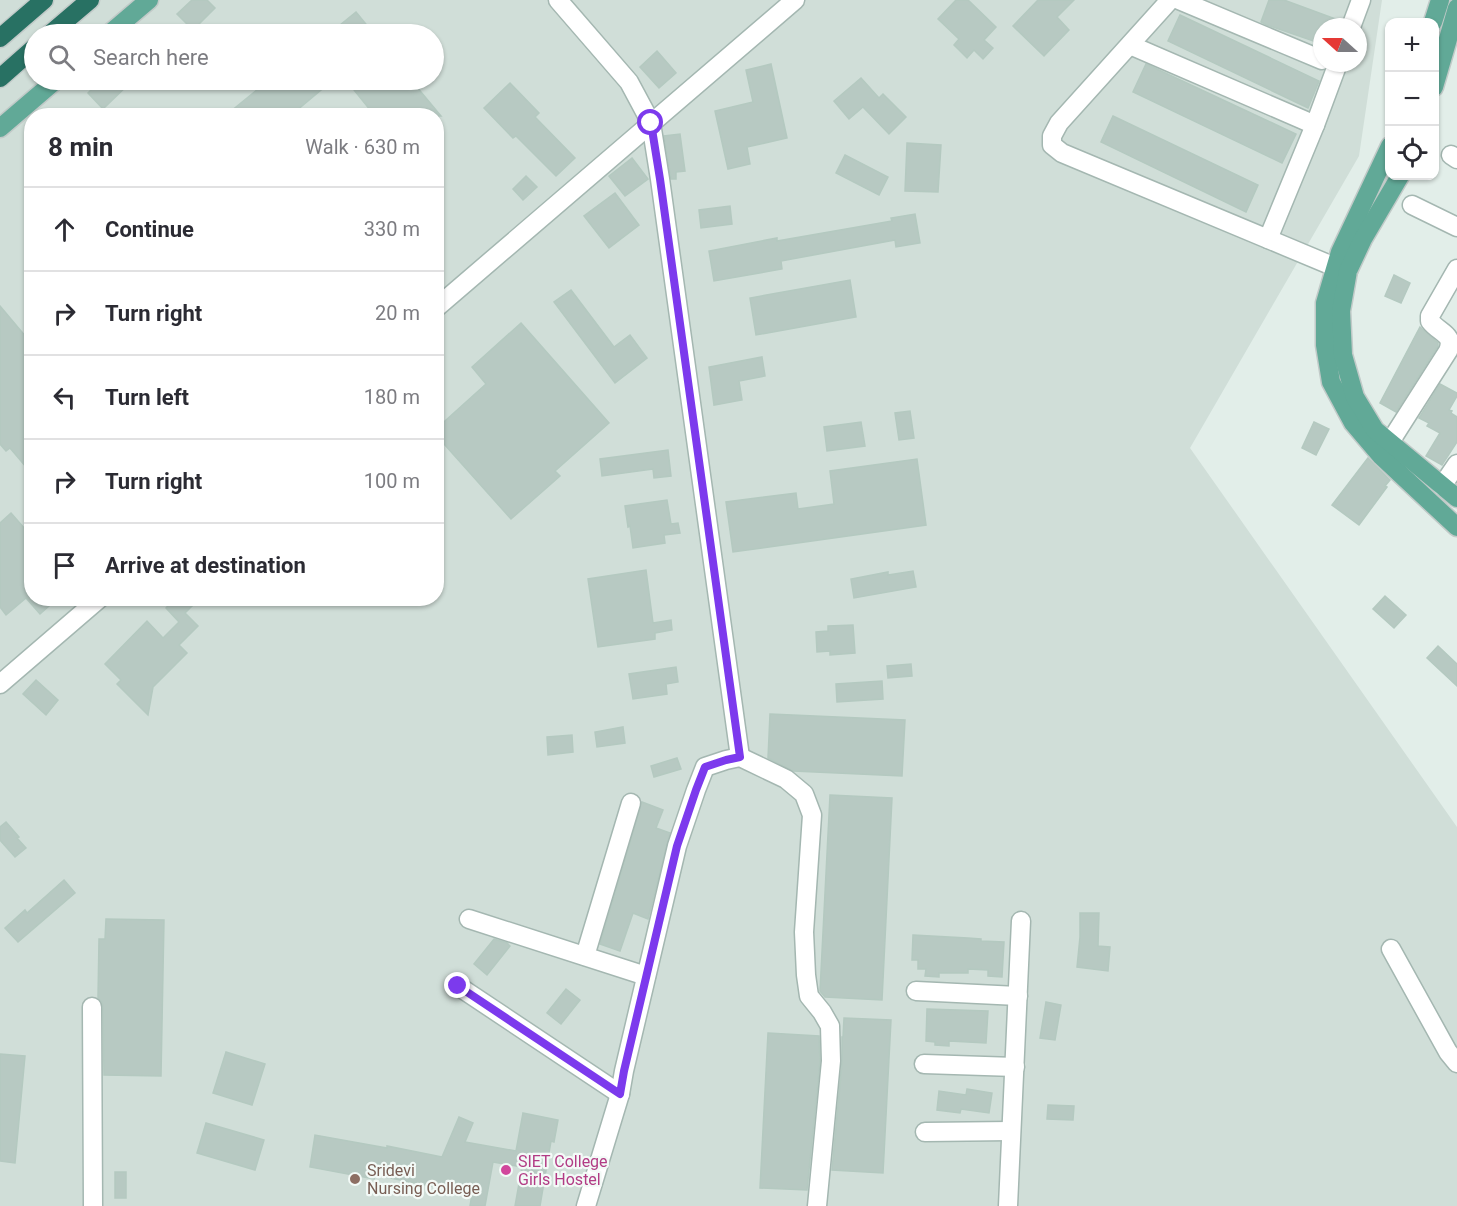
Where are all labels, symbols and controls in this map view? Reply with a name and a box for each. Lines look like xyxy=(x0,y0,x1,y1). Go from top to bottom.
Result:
north arrow xyxy=(1313,18,1367,72)
map controls xyxy=(1385,18,1439,180)
button: + xyxy=(1385,18,1439,72)
search box xyxy=(24,24,444,90)
icon: search xyxy=(45,41,78,74)
text: Search here xyxy=(93,45,209,70)
button: − xyxy=(1385,72,1439,126)
route start xyxy=(637,109,663,135)
button: locate xyxy=(1385,126,1439,180)
text: 8 min xyxy=(48,132,113,162)
text: Walk · 630 m xyxy=(305,135,420,159)
icon: ahead xyxy=(48,213,81,246)
text: Continue xyxy=(105,217,194,242)
text: 330 m xyxy=(364,217,420,241)
icon: right xyxy=(48,297,81,330)
text: Turn right xyxy=(105,301,202,326)
text: 20 m xyxy=(375,301,420,325)
icon: left xyxy=(48,381,81,414)
text: Turn left xyxy=(105,385,189,410)
text: 180 m xyxy=(364,385,420,409)
icon: right xyxy=(48,465,81,498)
text: Turn right xyxy=(105,469,202,494)
text: 100 m xyxy=(364,469,420,493)
icon: arrive xyxy=(48,549,81,582)
text: Arrive at destination xyxy=(105,553,306,578)
route end xyxy=(444,972,470,998)
place label: SIET College Girls Hostel xyxy=(518,1152,608,1189)
place label: Sridevi Nursing College xyxy=(367,1161,480,1198)
marker: SIET College Girls Hostel xyxy=(499,1163,513,1177)
marker: Sridevi Nursing College xyxy=(348,1172,362,1186)

